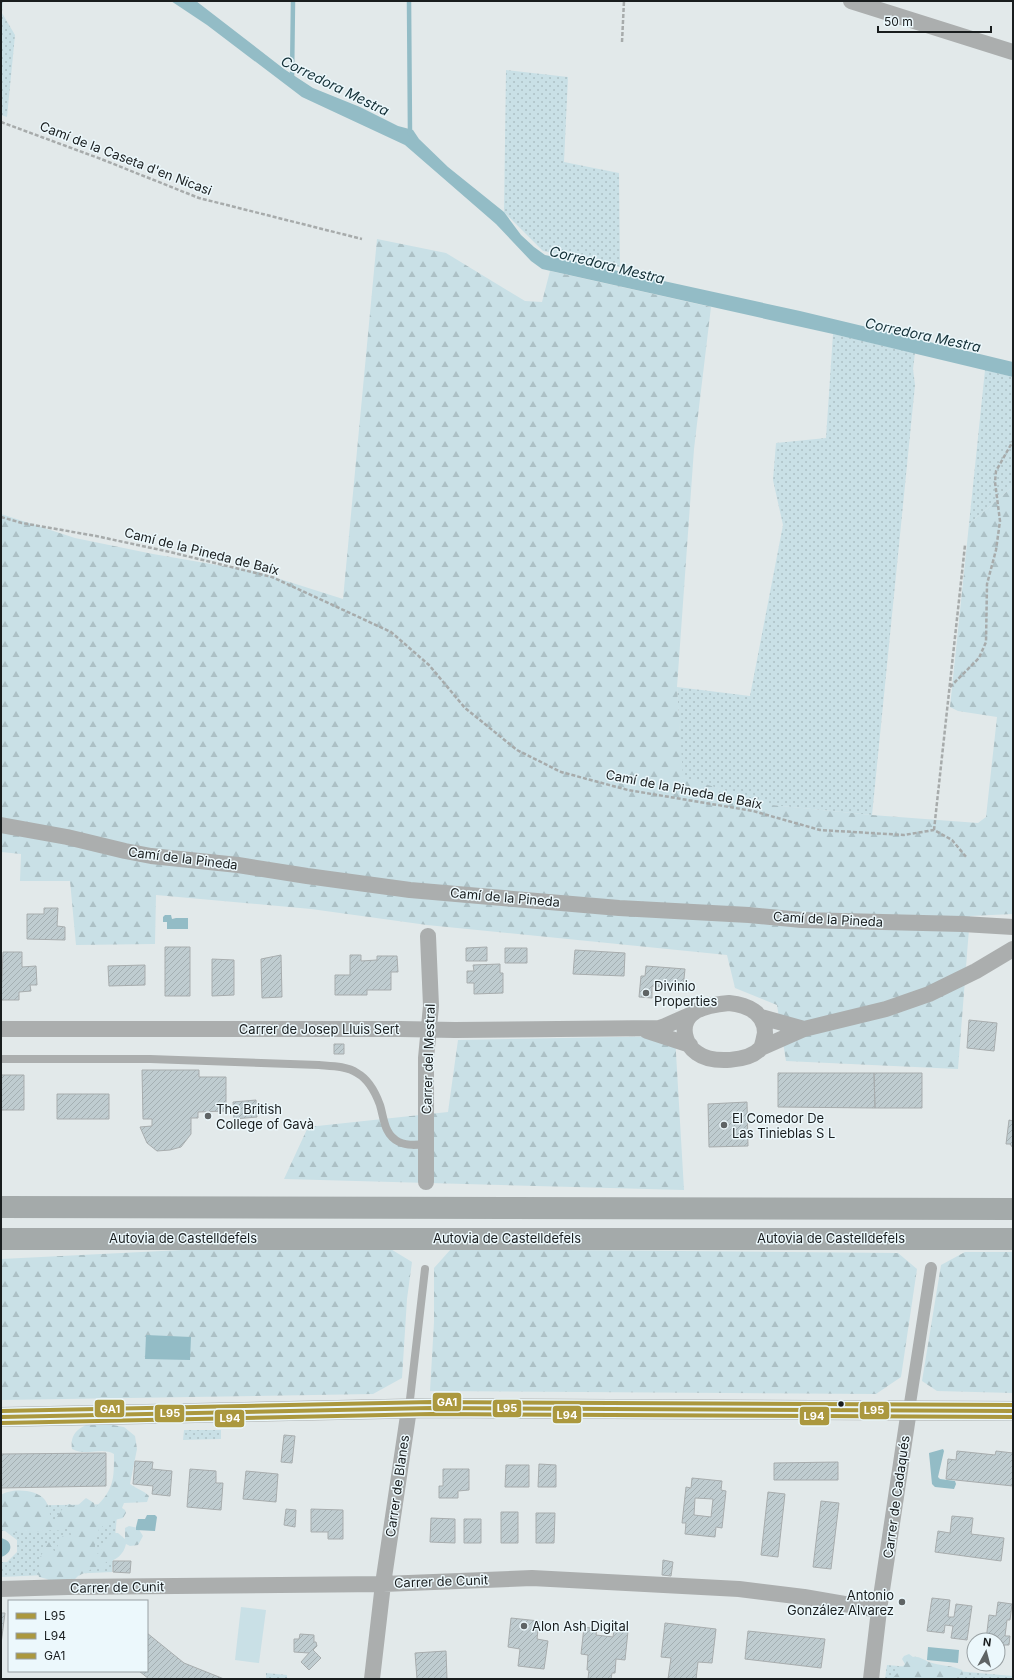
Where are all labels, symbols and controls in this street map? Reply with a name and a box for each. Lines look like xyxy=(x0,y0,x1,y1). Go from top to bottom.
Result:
scale bar xyxy=(878,8,991,34)
text: 50 m xyxy=(884,14,913,29)
water label: Corredora Mestra xyxy=(278,52,392,119)
street label: Camí de la Caseta d'en Nicasi xyxy=(38,118,214,198)
water label: Corredora Mestra xyxy=(548,242,667,287)
water label: Corredora Mestra xyxy=(864,314,983,355)
street label: Camí de la Pineda de Baíx xyxy=(123,524,281,578)
street label: Camí de la Pineda de Baíx xyxy=(604,766,764,812)
street label: Camí de la Pineda xyxy=(127,843,239,873)
street label: Camí de la Pineda xyxy=(449,884,561,910)
street label: Camí de la Pineda xyxy=(773,908,883,930)
place label: Divinio Properties xyxy=(654,978,717,1009)
marker: Divinio Properties xyxy=(641,988,651,998)
street label: Carrer del Mestral xyxy=(418,1003,438,1115)
street label: Carrer de Josep Lluis Sert xyxy=(239,1021,399,1037)
place label: The British College of Gavà xyxy=(216,1101,314,1132)
place label: El Comedor De Las Tinieblas S L xyxy=(732,1110,835,1141)
marker: The British College of Gavà xyxy=(203,1111,213,1121)
marker: El Comedor De Las Tinieblas S L xyxy=(719,1120,729,1130)
street label: Autovia de Castelldefels xyxy=(109,1230,257,1246)
street label: Autovia de Castelldefels xyxy=(433,1230,581,1246)
street label: Autovia de Castelldefels xyxy=(757,1230,905,1246)
line badge: GA1 xyxy=(432,1392,462,1412)
text: GA1 xyxy=(437,1395,457,1409)
line badge: GA1 xyxy=(94,1399,125,1418)
line badge: L95 xyxy=(492,1399,522,1418)
unlabelled marker xyxy=(836,1399,846,1409)
text: L95 xyxy=(497,1401,517,1415)
line badge: L95 xyxy=(859,1401,890,1420)
text: GA1 xyxy=(100,1402,120,1416)
text: L95 xyxy=(864,1403,884,1417)
line badge: L95 xyxy=(154,1404,185,1423)
line badge: L94 xyxy=(552,1405,582,1424)
text: L95 xyxy=(160,1406,180,1420)
line badge: L94 xyxy=(799,1406,830,1426)
text: L94 xyxy=(557,1408,577,1422)
line badge: L94 xyxy=(214,1409,245,1428)
text: L94 xyxy=(804,1409,824,1423)
text: L94 xyxy=(220,1411,240,1425)
street label: Carrer de Blanes xyxy=(382,1434,412,1538)
street label: Carrer de Cadaqués xyxy=(879,1434,913,1560)
street label: Carrer de Cunit xyxy=(394,1571,488,1591)
street label: Carrer de Cunit xyxy=(70,1578,164,1596)
place label: Antonio González Alvarez xyxy=(787,1587,894,1618)
marker: Antonio González Alvarez xyxy=(897,1597,907,1607)
legend xyxy=(8,1600,148,1672)
text: L95 xyxy=(44,1608,66,1623)
place label: Alon Ash Digital xyxy=(532,1618,629,1634)
marker: Alon Ash Digital xyxy=(519,1621,529,1631)
text: L94 xyxy=(44,1628,66,1643)
north arrow xyxy=(966,1632,1006,1672)
text: N xyxy=(982,1635,992,1650)
text: GA1 xyxy=(44,1648,65,1663)

